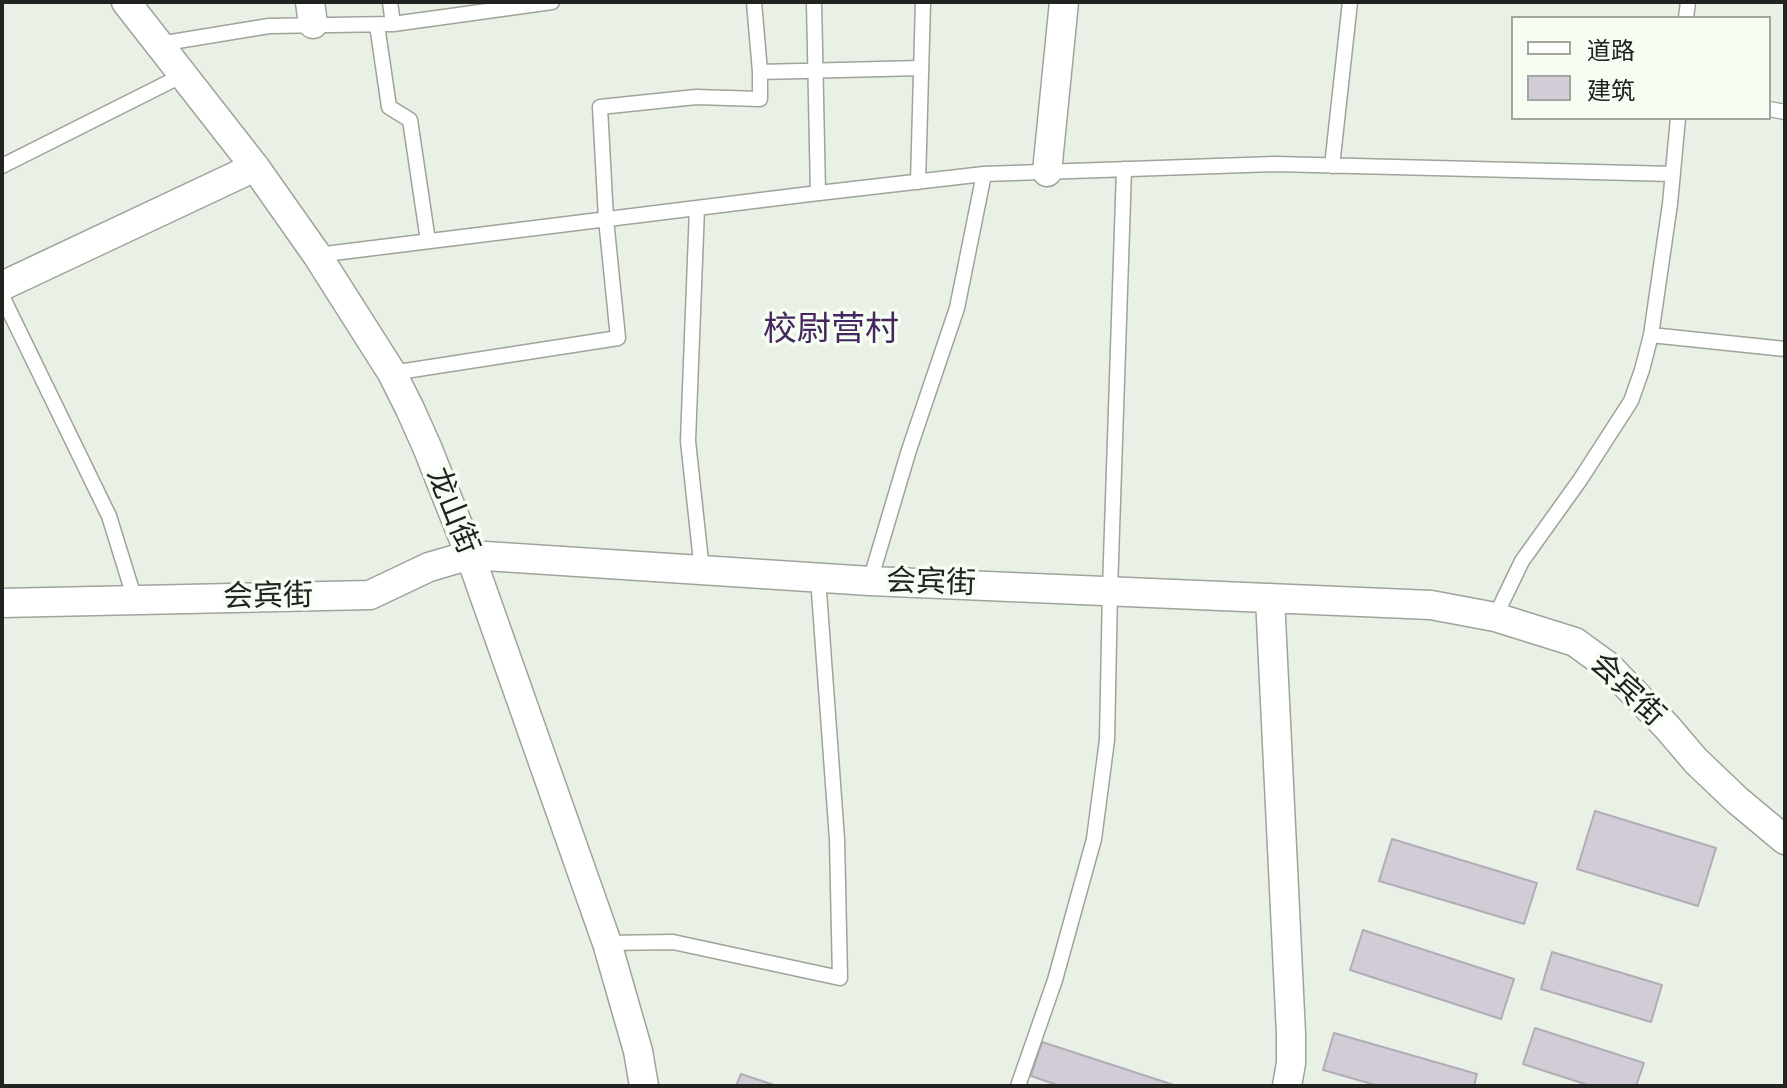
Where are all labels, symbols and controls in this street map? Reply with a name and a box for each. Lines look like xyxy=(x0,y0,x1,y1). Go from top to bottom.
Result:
legend xyxy=(1511,16,1771,120)
text: 道路 xyxy=(1587,37,1635,65)
text: 建筑 xyxy=(1587,77,1635,105)
district label: 校尉营村 xyxy=(763,310,899,350)
street label: 龙山街 xyxy=(418,463,486,559)
street label: 会宾街 xyxy=(885,563,977,603)
street label: 会宾街 xyxy=(223,578,313,616)
street label: 会宾街 xyxy=(1582,646,1672,734)

